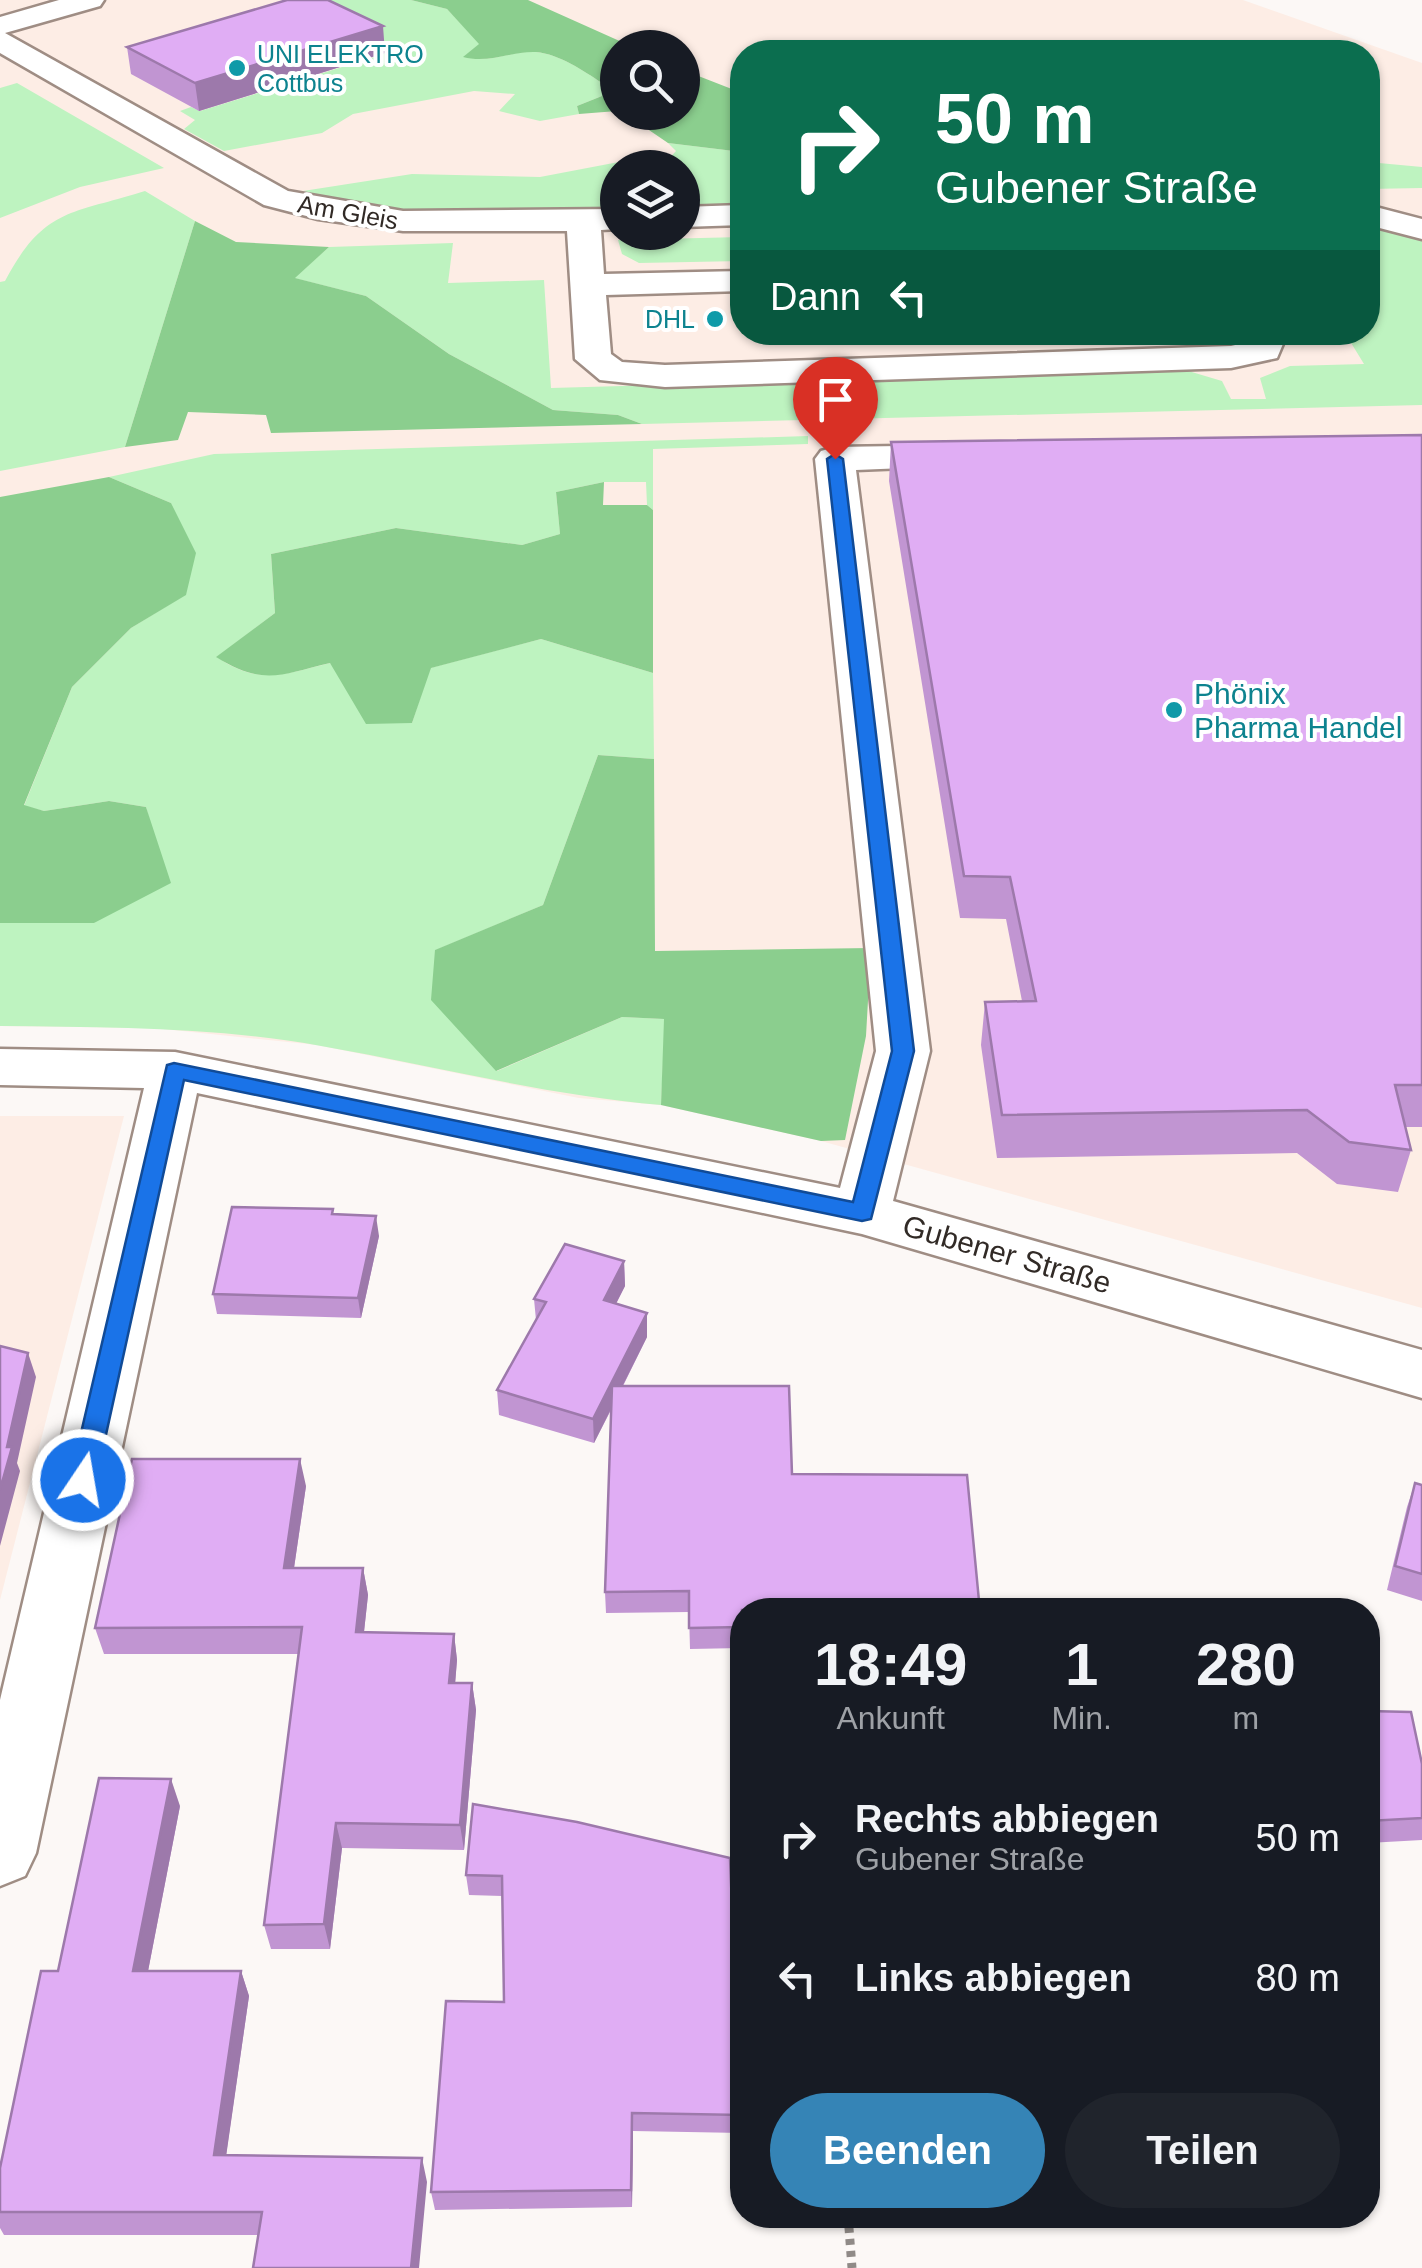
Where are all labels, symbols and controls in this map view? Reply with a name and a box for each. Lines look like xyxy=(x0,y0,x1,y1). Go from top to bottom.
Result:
map controls xyxy=(600,30,700,250)
button: search xyxy=(600,30,700,130)
place label: UNI ELEKTRO Cottbus xyxy=(257,40,424,97)
marker: UNI ELEKTRO Cottbus xyxy=(226,57,248,79)
icon: right xyxy=(770,80,900,210)
text: 50 m xyxy=(935,80,1095,158)
button: layers xyxy=(600,150,700,250)
text: Gubener Straße xyxy=(935,162,1258,213)
street label: Am Gleis xyxy=(296,189,400,235)
icon: left xyxy=(881,270,936,325)
text: Dann xyxy=(770,276,861,318)
place label: DHL xyxy=(645,305,695,333)
marker: DHL xyxy=(704,308,726,330)
pin xyxy=(793,357,878,460)
icon: arrive xyxy=(808,372,863,427)
place label: Phönix Pharma Handel xyxy=(1194,677,1402,744)
marker: Phönix Pharma Handel xyxy=(1163,699,1185,721)
street label: Gubener Straße xyxy=(899,1208,1115,1300)
position arrow xyxy=(31,1428,135,1532)
text: 18:49 xyxy=(814,1631,967,1698)
text: 1 xyxy=(1065,1631,1098,1698)
text: 280 xyxy=(1196,1631,1296,1698)
text: Ankunft xyxy=(836,1700,945,1736)
text: Min. xyxy=(1051,1700,1112,1736)
text: m xyxy=(1233,1700,1259,1736)
text: Rechts abbiegen xyxy=(855,1798,1159,1840)
icon: right xyxy=(770,1811,825,1866)
text: 50 m xyxy=(1256,1817,1340,1859)
text: Gubener Straße xyxy=(855,1841,1084,1877)
icon: left xyxy=(770,1951,825,2006)
text: Links abbiegen xyxy=(855,1957,1132,1999)
text: 80 m xyxy=(1256,1957,1340,1999)
button: Beenden xyxy=(770,2093,1045,2208)
button: Teilen xyxy=(1065,2093,1340,2208)

